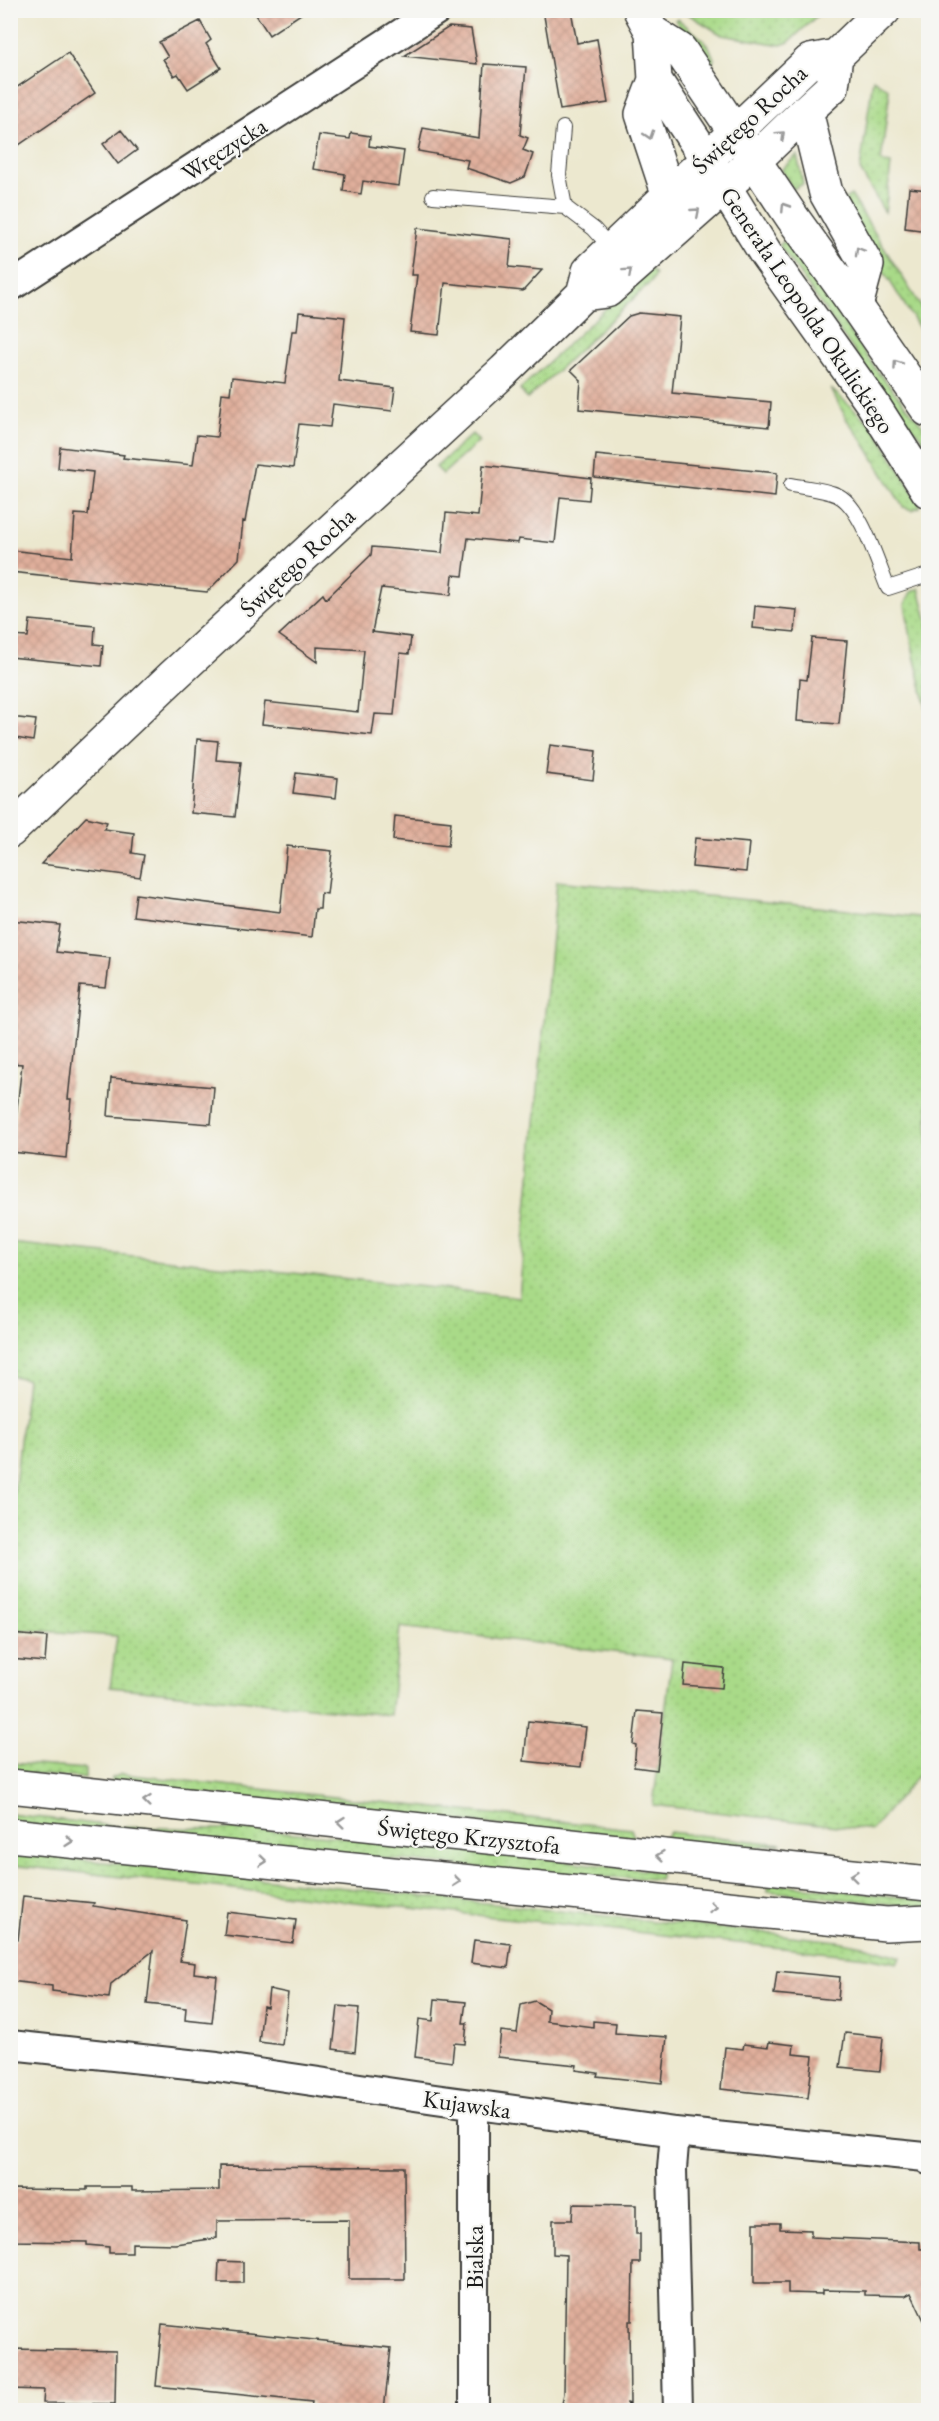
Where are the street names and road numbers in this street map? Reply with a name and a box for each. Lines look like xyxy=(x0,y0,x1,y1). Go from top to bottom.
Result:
street label: Świętego Rocha xyxy=(685,57,814,181)
street label: Wręczycka xyxy=(175,110,273,188)
street label: Generała Leopolda Okulickiego xyxy=(714,181,902,440)
street label: Świętego Rocha xyxy=(233,500,362,624)
street label: Świętego Krzysztofa xyxy=(376,1811,562,1861)
street label: Kujawska xyxy=(421,2082,513,2126)
street label: Bialska xyxy=(459,2225,490,2289)

